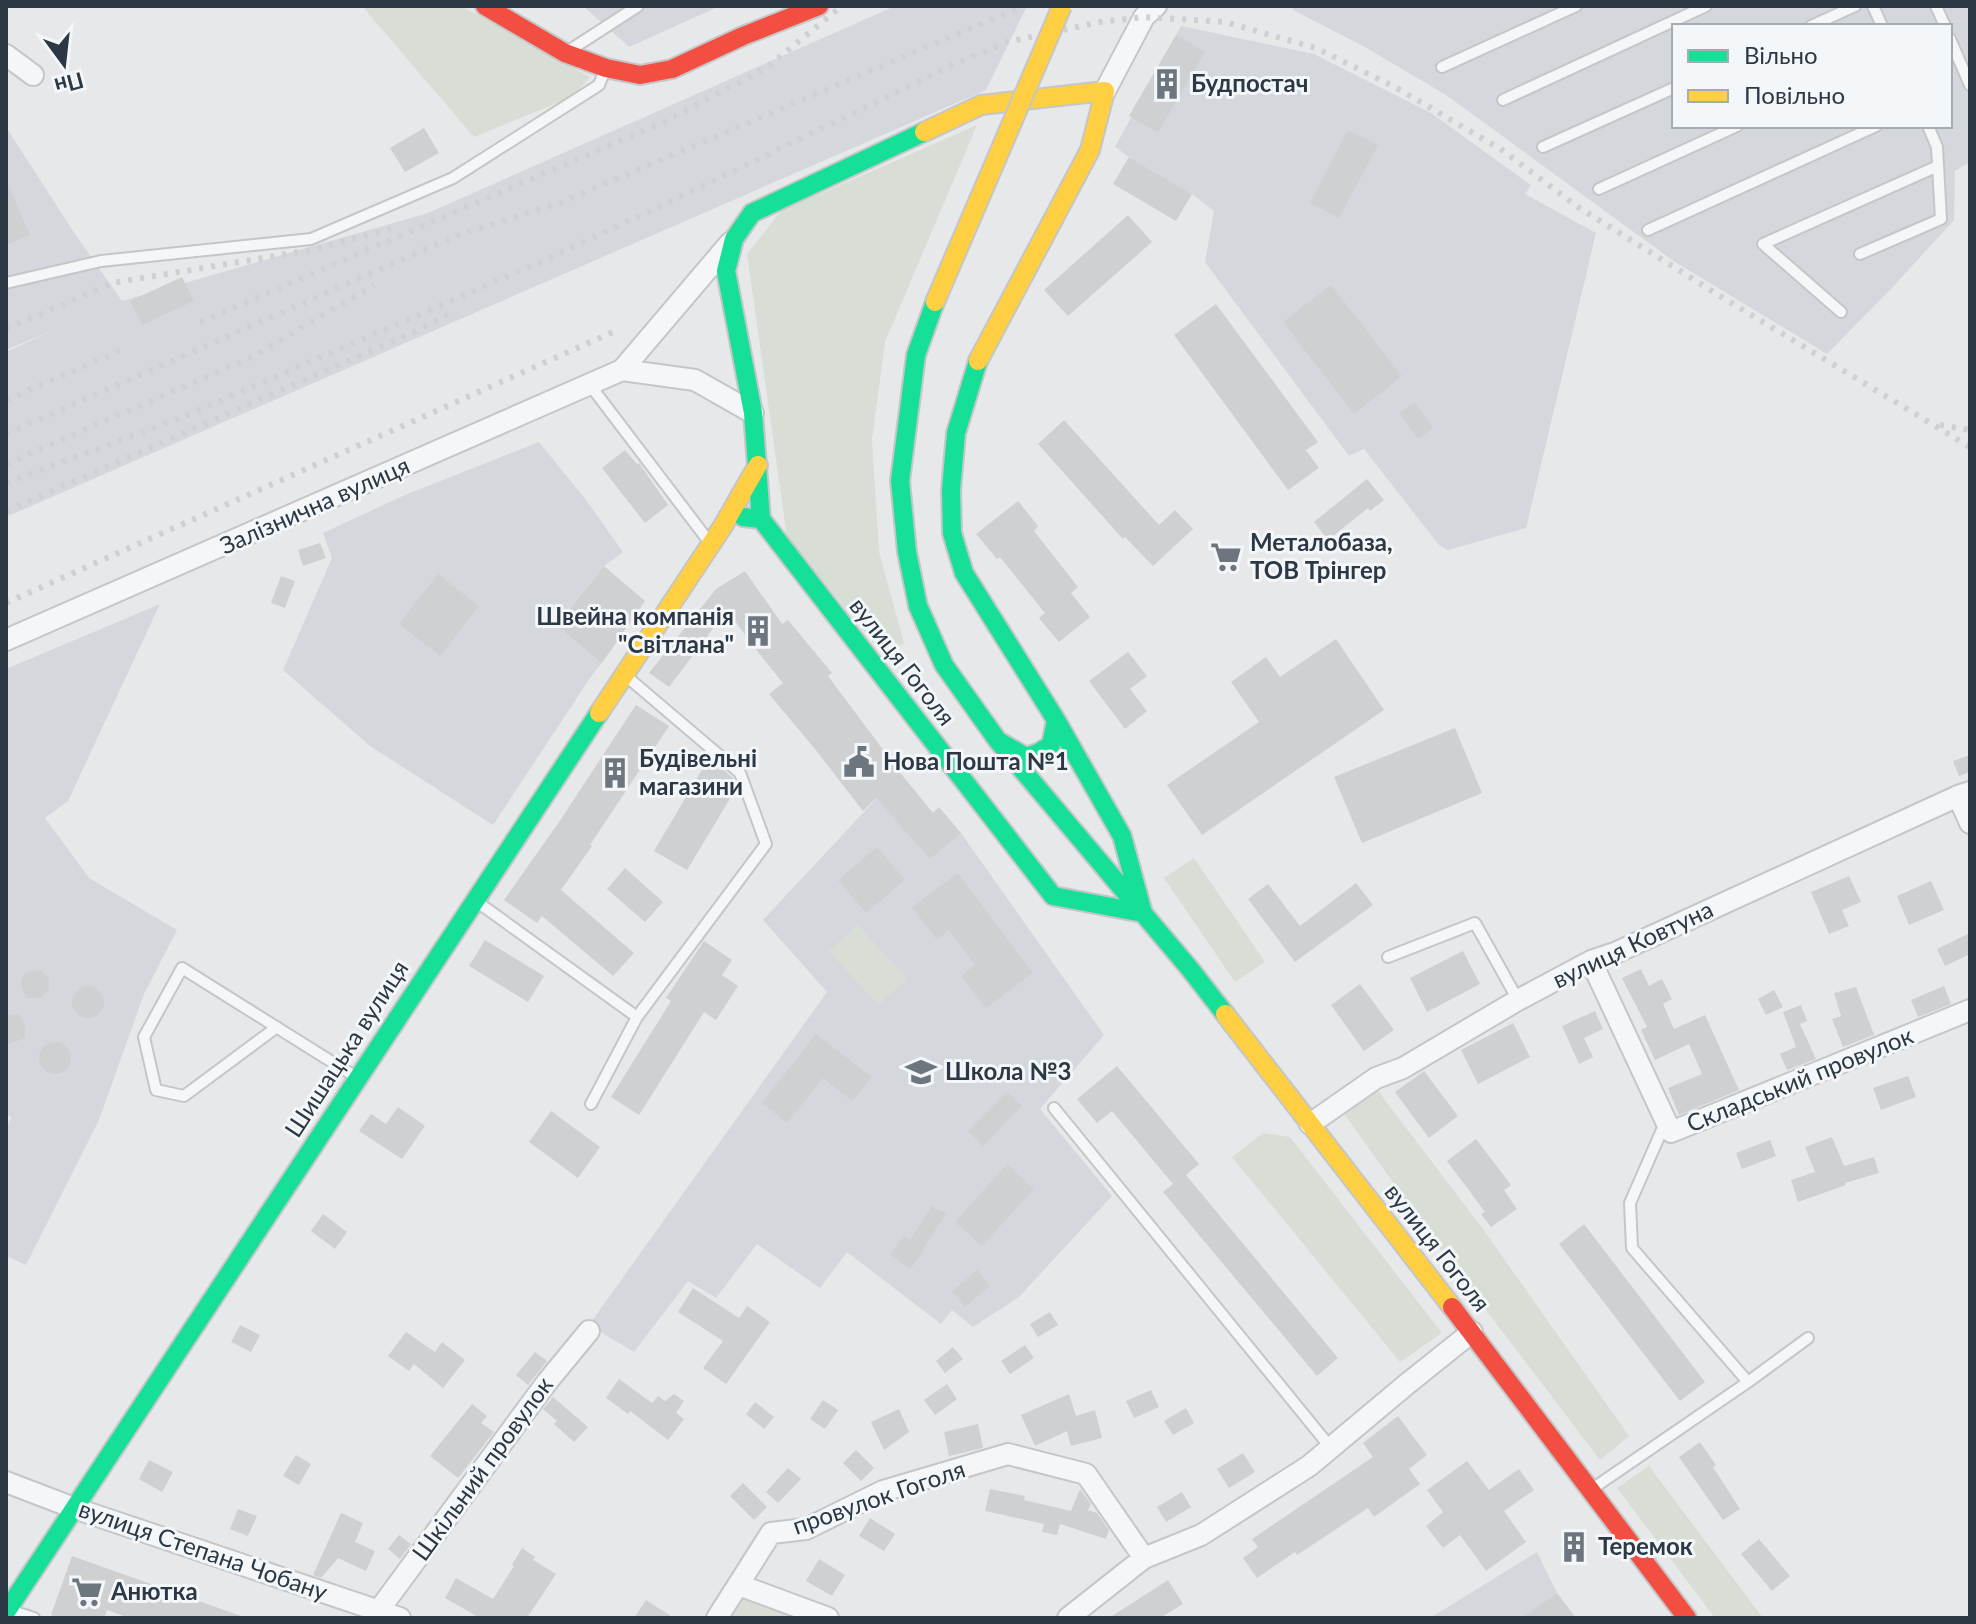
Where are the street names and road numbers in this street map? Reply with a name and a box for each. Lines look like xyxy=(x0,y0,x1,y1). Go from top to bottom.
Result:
street label: Залізнична вулиця xyxy=(215,450,414,559)
street label: вулиця Гоголя xyxy=(844,591,962,731)
street label: вулиця Ковтуна xyxy=(1548,894,1717,993)
street label: Шишацька вулиця xyxy=(278,954,414,1142)
street label: Складський провулок xyxy=(1682,1020,1917,1137)
street label: вулиця Гоголя xyxy=(1379,1177,1497,1317)
street label: Шкільний провулок xyxy=(405,1370,559,1566)
street label: провулок Гоголя xyxy=(788,1453,969,1540)
street label: вулиця Степана Чобану xyxy=(75,1493,332,1606)

